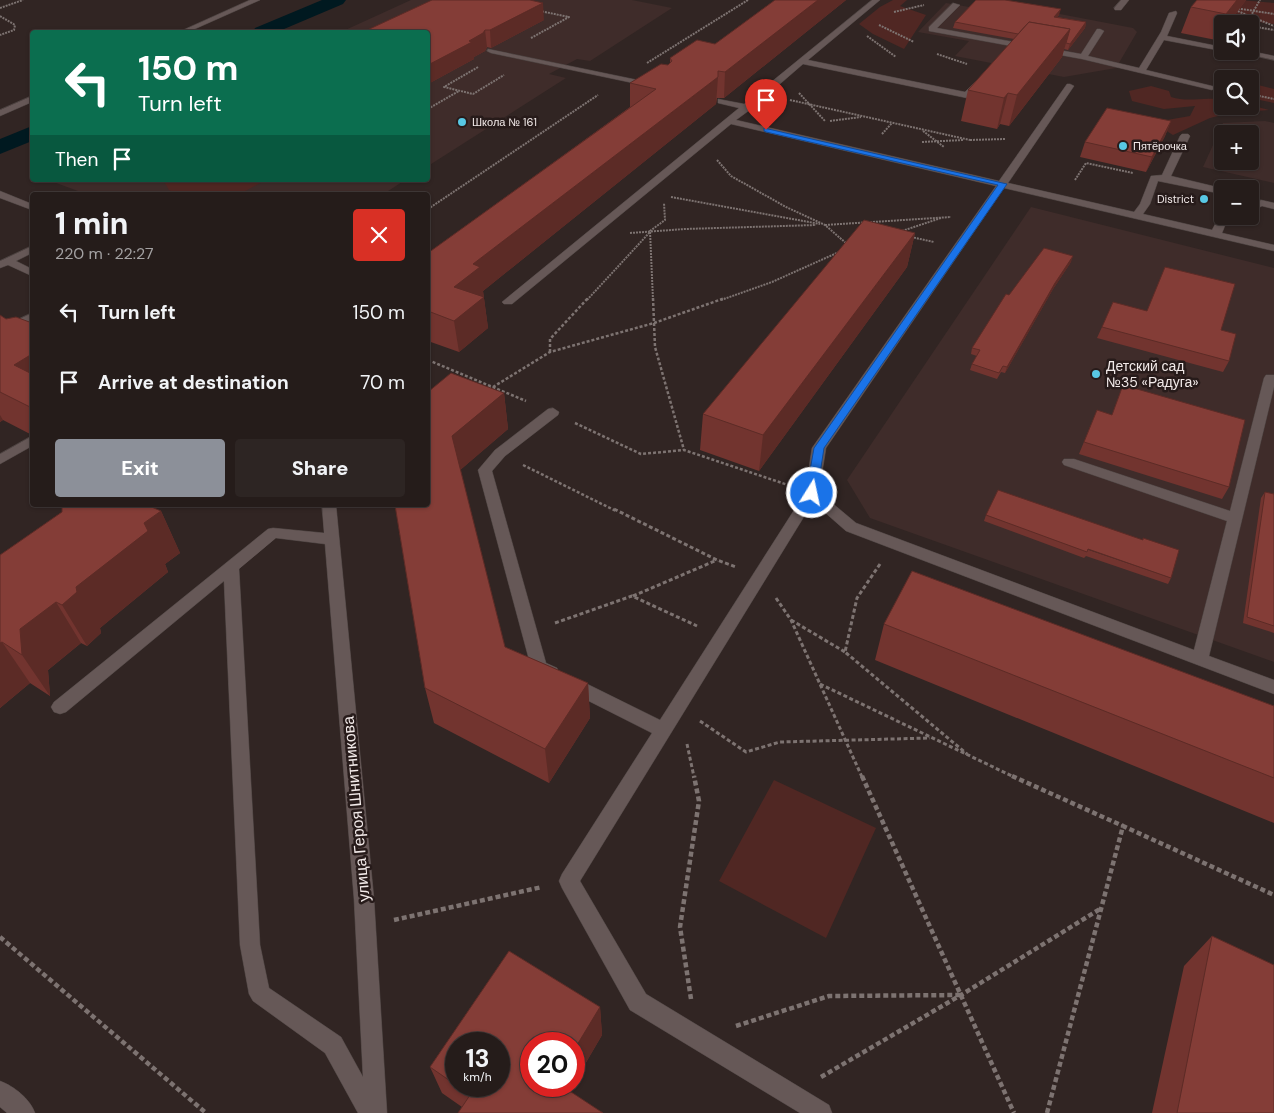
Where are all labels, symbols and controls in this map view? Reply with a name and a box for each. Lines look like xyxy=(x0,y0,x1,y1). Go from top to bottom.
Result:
map controls xyxy=(1214,15,1259,225)
button: sound xyxy=(1214,15,1259,60)
text: 150 m xyxy=(138,45,238,91)
icon: left xyxy=(55,50,120,115)
button: search xyxy=(1214,70,1259,115)
pin xyxy=(745,79,787,130)
icon: arrive xyxy=(752,86,780,114)
text: Turn left xyxy=(138,89,222,118)
place label: Школа № 161 xyxy=(472,115,537,129)
marker: Школа № 161 xyxy=(456,116,468,128)
button: + xyxy=(1214,125,1259,170)
place label: Пятёрочка xyxy=(1133,139,1188,153)
marker: Пятёрочка xyxy=(1117,140,1129,152)
icon: arrive xyxy=(108,145,136,173)
text: Then xyxy=(55,147,98,172)
button: − xyxy=(1214,180,1259,225)
place label: District xyxy=(1157,192,1194,206)
marker: District xyxy=(1198,193,1210,205)
text: 1 min xyxy=(55,204,128,243)
button: close xyxy=(353,209,405,261)
text: 220 m · 22:27 xyxy=(55,243,154,264)
icon: left xyxy=(55,298,83,326)
text: Turn left xyxy=(98,300,176,325)
text: 150 m xyxy=(353,300,405,325)
place label: Детский сад №35 «Радуга» xyxy=(1106,357,1199,391)
icon: arrive xyxy=(55,368,83,396)
marker: Детский сад №35 «Радуга» xyxy=(1090,368,1102,380)
text: Arrive at destination xyxy=(98,370,289,395)
text: 70 m xyxy=(360,370,405,395)
button: Exit xyxy=(55,439,225,497)
button: Share xyxy=(235,439,405,497)
position arrow xyxy=(785,466,837,518)
street label: улица Героя Шнитникова xyxy=(337,715,375,903)
speed limit sign: 20 xyxy=(520,1032,585,1097)
text: 13 xyxy=(465,1042,490,1075)
text: km/h xyxy=(463,1069,492,1085)

